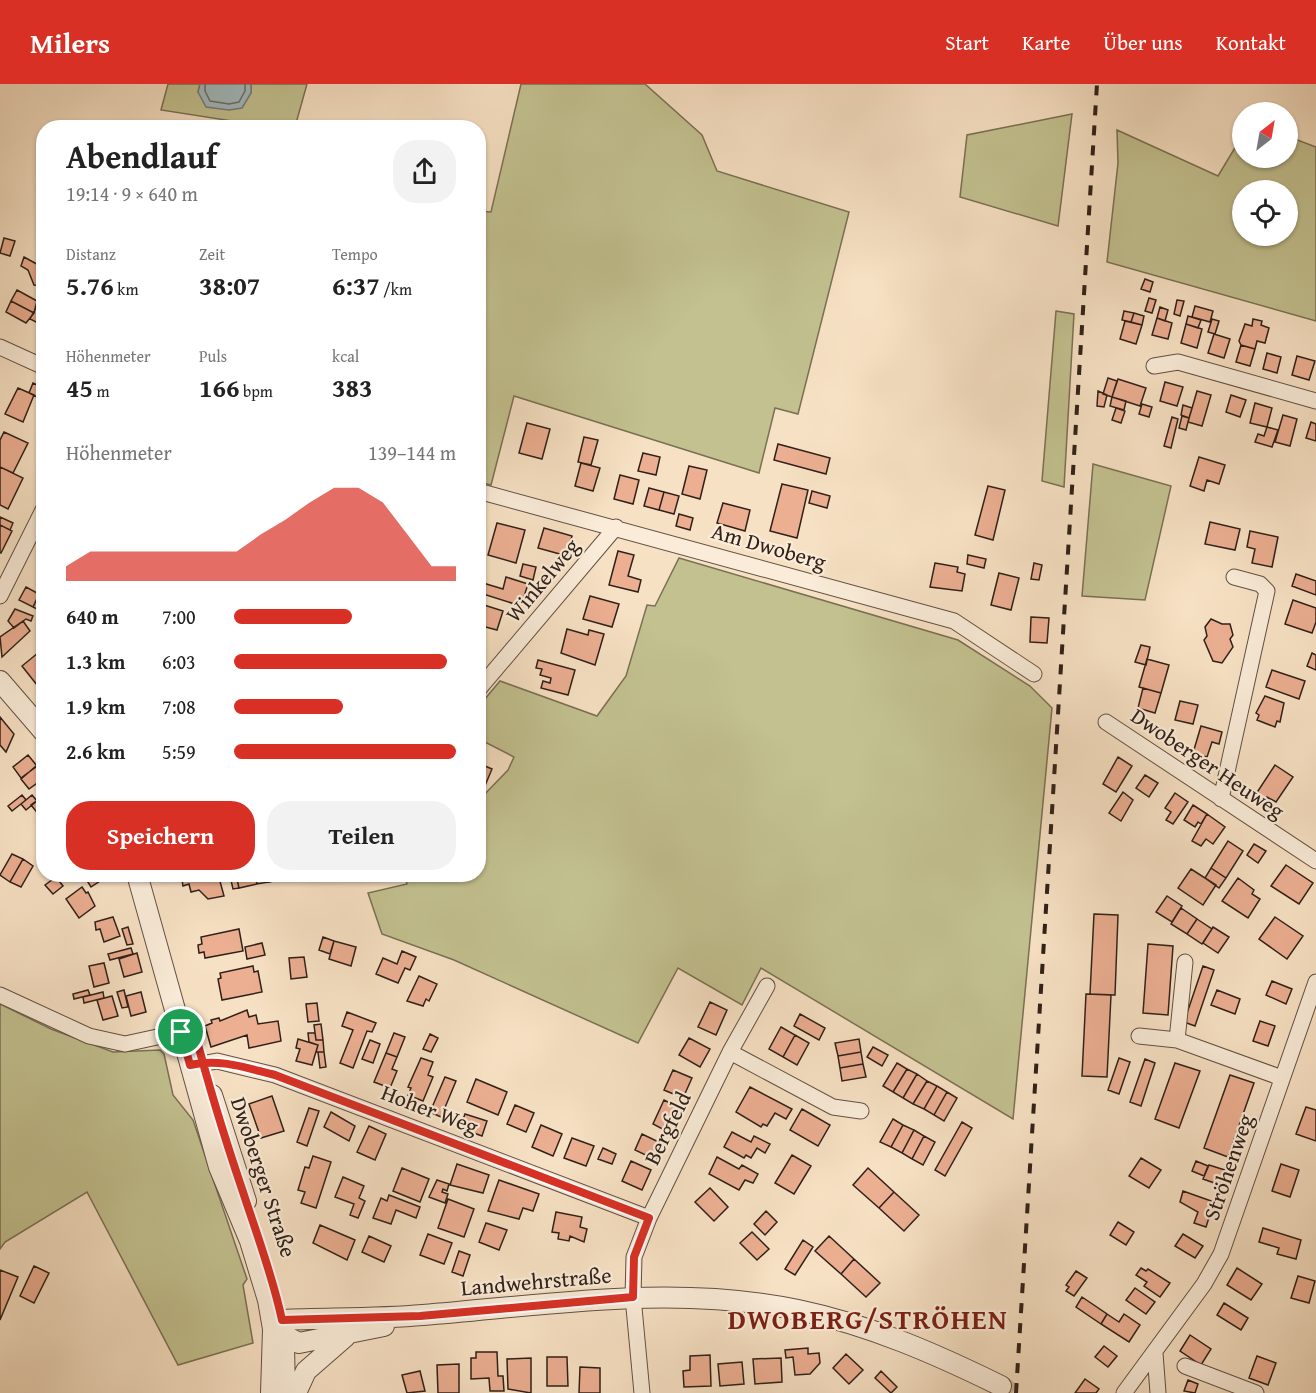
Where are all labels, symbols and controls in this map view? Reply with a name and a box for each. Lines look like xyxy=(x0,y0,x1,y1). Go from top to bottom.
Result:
text: Milers xyxy=(30,22,110,63)
text: Start xyxy=(945,27,989,58)
text: Karte xyxy=(1022,27,1070,58)
text: Über uns xyxy=(1103,27,1183,58)
text: Kontakt xyxy=(1216,27,1286,58)
north arrow xyxy=(1232,102,1298,168)
map controls xyxy=(1232,102,1298,246)
text: Abendlauf xyxy=(66,132,217,180)
button: share xyxy=(393,140,456,203)
text: 19:14 · 9 × 640 m xyxy=(66,179,198,208)
button: locate xyxy=(1232,180,1298,246)
text: Distanz xyxy=(66,242,116,266)
text: Zeit xyxy=(199,242,225,266)
text: Tempo xyxy=(332,242,378,266)
text: 5.76 xyxy=(66,266,114,305)
text: 38:07 xyxy=(199,266,260,305)
text: 6:37 xyxy=(332,266,380,305)
text: km xyxy=(114,277,138,301)
text: /km xyxy=(380,277,412,301)
text: Höhenmeter xyxy=(66,344,151,368)
text: Puls xyxy=(199,344,227,368)
text: kcal xyxy=(332,344,359,368)
text: 45 xyxy=(66,368,93,407)
text: 166 xyxy=(199,368,239,407)
text: 383 xyxy=(332,368,372,407)
text: m xyxy=(93,379,110,403)
text: bpm xyxy=(239,379,273,403)
text: Höhenmeter xyxy=(66,438,172,467)
text: 139–144 m xyxy=(368,438,456,467)
street label: Am Dwoberg xyxy=(708,514,830,578)
street label: Winkelweg xyxy=(497,531,587,629)
text: 640 m xyxy=(66,602,119,631)
text: 7:00 xyxy=(162,602,196,631)
text: 1.3 km xyxy=(66,647,125,676)
text: 6:03 xyxy=(162,647,196,676)
text: 1.9 km xyxy=(66,692,125,721)
text: 7:08 xyxy=(162,692,196,721)
street label: Dwoberger Heuweg xyxy=(1125,700,1291,826)
text: 2.6 km xyxy=(66,737,125,766)
text: 5:59 xyxy=(162,737,196,766)
button: Speichern xyxy=(66,801,255,870)
button: Teilen xyxy=(267,801,456,870)
pin xyxy=(155,1006,206,1057)
icon: arrive xyxy=(164,1015,197,1048)
street label: Hoher Weg xyxy=(377,1076,483,1142)
street label: Bergfeld xyxy=(635,1086,699,1170)
street label: Dwoberger Straße xyxy=(223,1093,305,1261)
street label: Ströhenweg xyxy=(1195,1110,1261,1224)
street label: Landwehrstraße xyxy=(459,1258,613,1304)
district label: DWOBERG/STRÖHEN xyxy=(728,1298,1008,1339)

